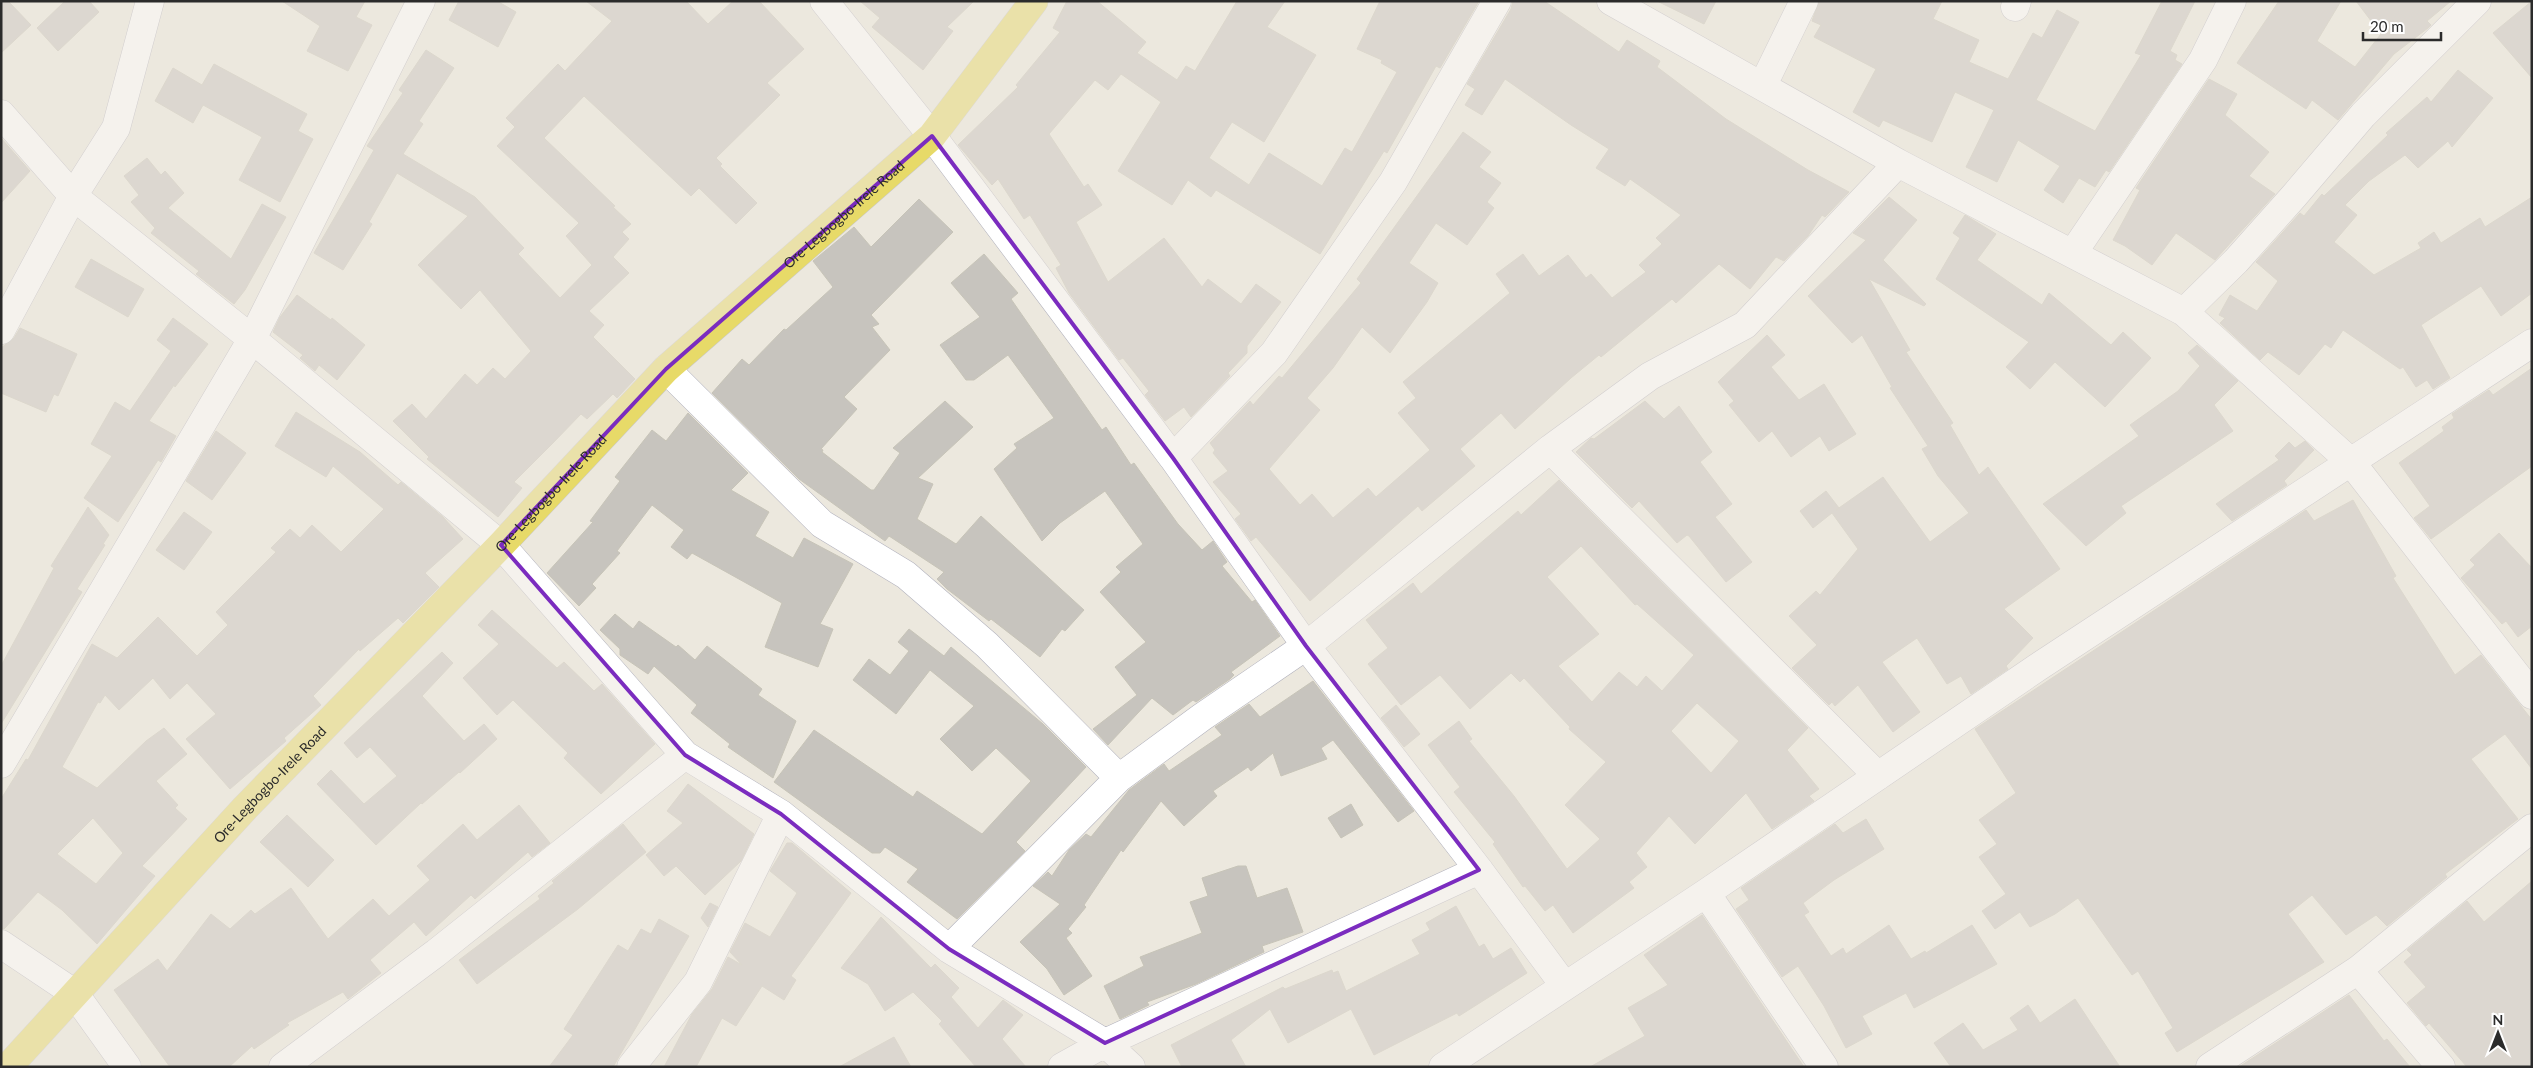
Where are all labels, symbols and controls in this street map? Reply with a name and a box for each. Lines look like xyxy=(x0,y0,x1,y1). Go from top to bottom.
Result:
scale bar xyxy=(2363,10,2440,42)
text: 20 m xyxy=(2370,17,2404,35)
street label: Ore-Legbogbo-Irele Road xyxy=(779,156,907,271)
street label: Ore-Legbogbo-Irele Road xyxy=(491,430,610,555)
street label: Ore-Legbogbo-Irele Road xyxy=(209,722,329,846)
north arrow xyxy=(2473,1008,2523,1058)
text: N xyxy=(2493,1011,2503,1028)

